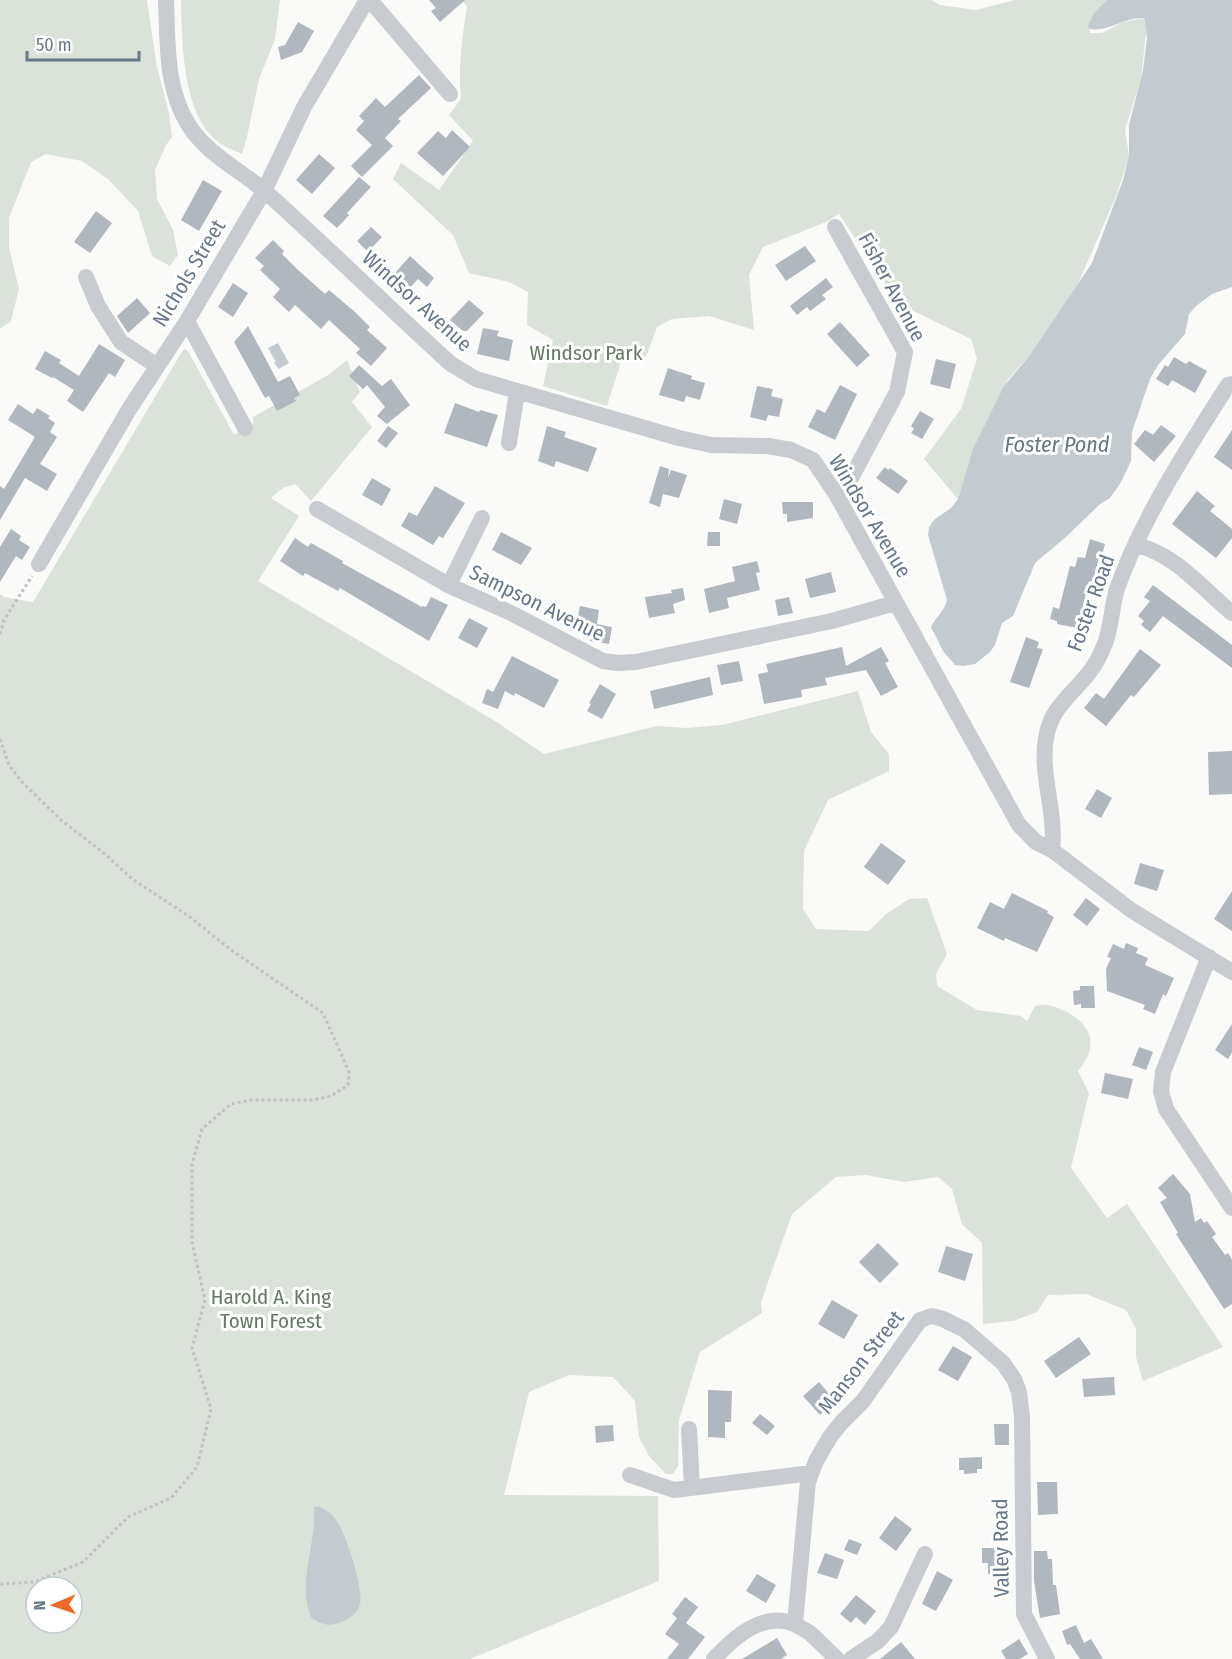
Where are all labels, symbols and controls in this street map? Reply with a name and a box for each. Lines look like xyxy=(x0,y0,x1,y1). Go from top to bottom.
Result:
scale bar xyxy=(27,24,140,62)
text: 50 m xyxy=(36,34,72,56)
street label: Nichols Street xyxy=(147,215,231,331)
street label: Fisher Avenue xyxy=(852,228,932,346)
street label: Windsor Avenue xyxy=(357,245,477,357)
park label: Windsor Park xyxy=(530,340,643,366)
water label: Foster Pond xyxy=(1005,431,1110,458)
street label: Windsor Avenue xyxy=(823,450,917,582)
street label: Foster Road xyxy=(1061,551,1121,655)
street label: Sampson Avenue xyxy=(465,559,609,647)
park label: Harold A. King Town Forest xyxy=(211,1284,331,1334)
street label: Manson Street xyxy=(813,1305,909,1419)
street label: Valley Road xyxy=(987,1498,1015,1598)
north arrow xyxy=(24,1575,84,1635)
text: N xyxy=(30,1600,49,1611)

